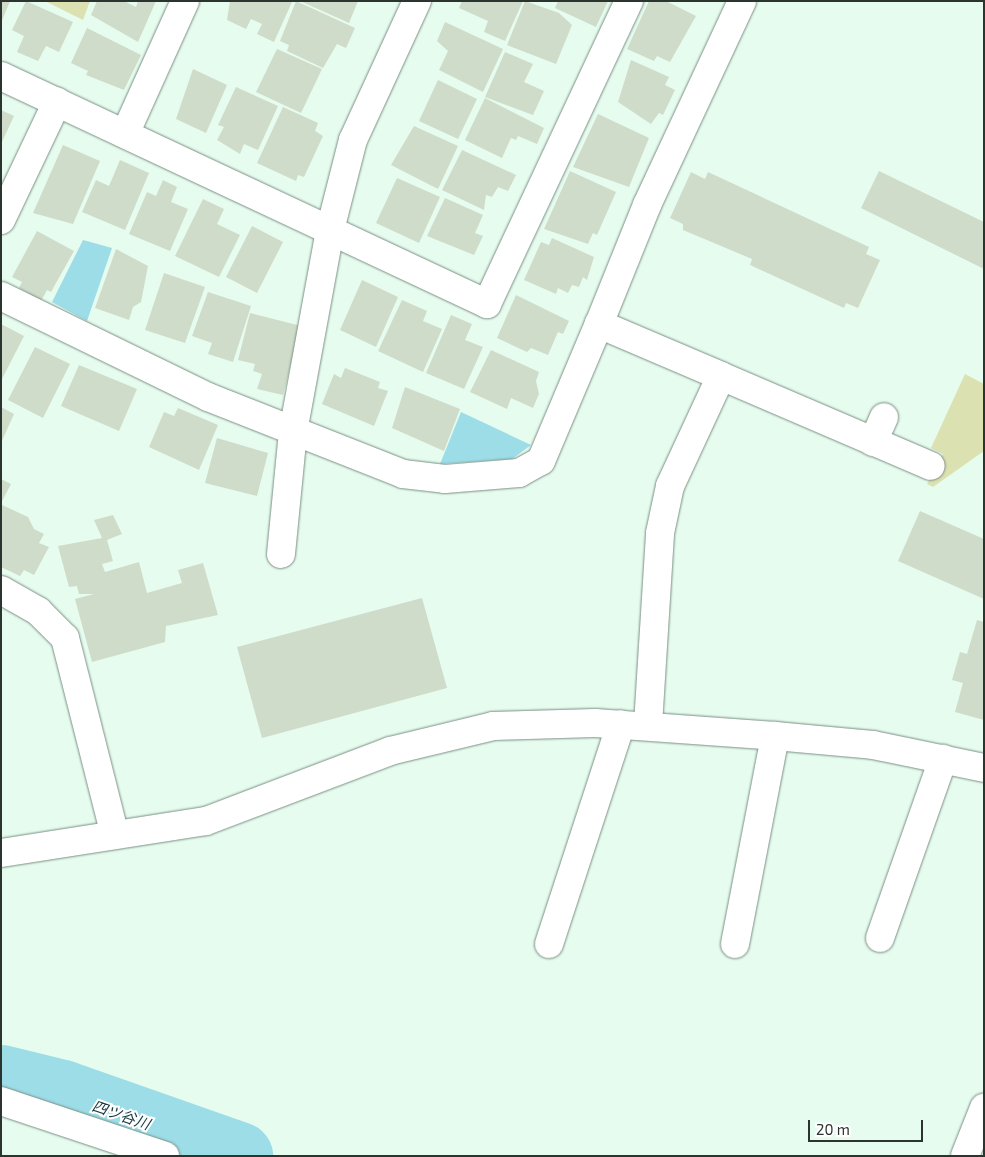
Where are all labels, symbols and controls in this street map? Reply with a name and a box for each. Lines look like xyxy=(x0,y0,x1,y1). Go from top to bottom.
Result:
water label: 四ツ谷川 xyxy=(90,1097,152,1133)
scale bar xyxy=(810,1110,925,1142)
text: 20 m xyxy=(816,1120,850,1138)

